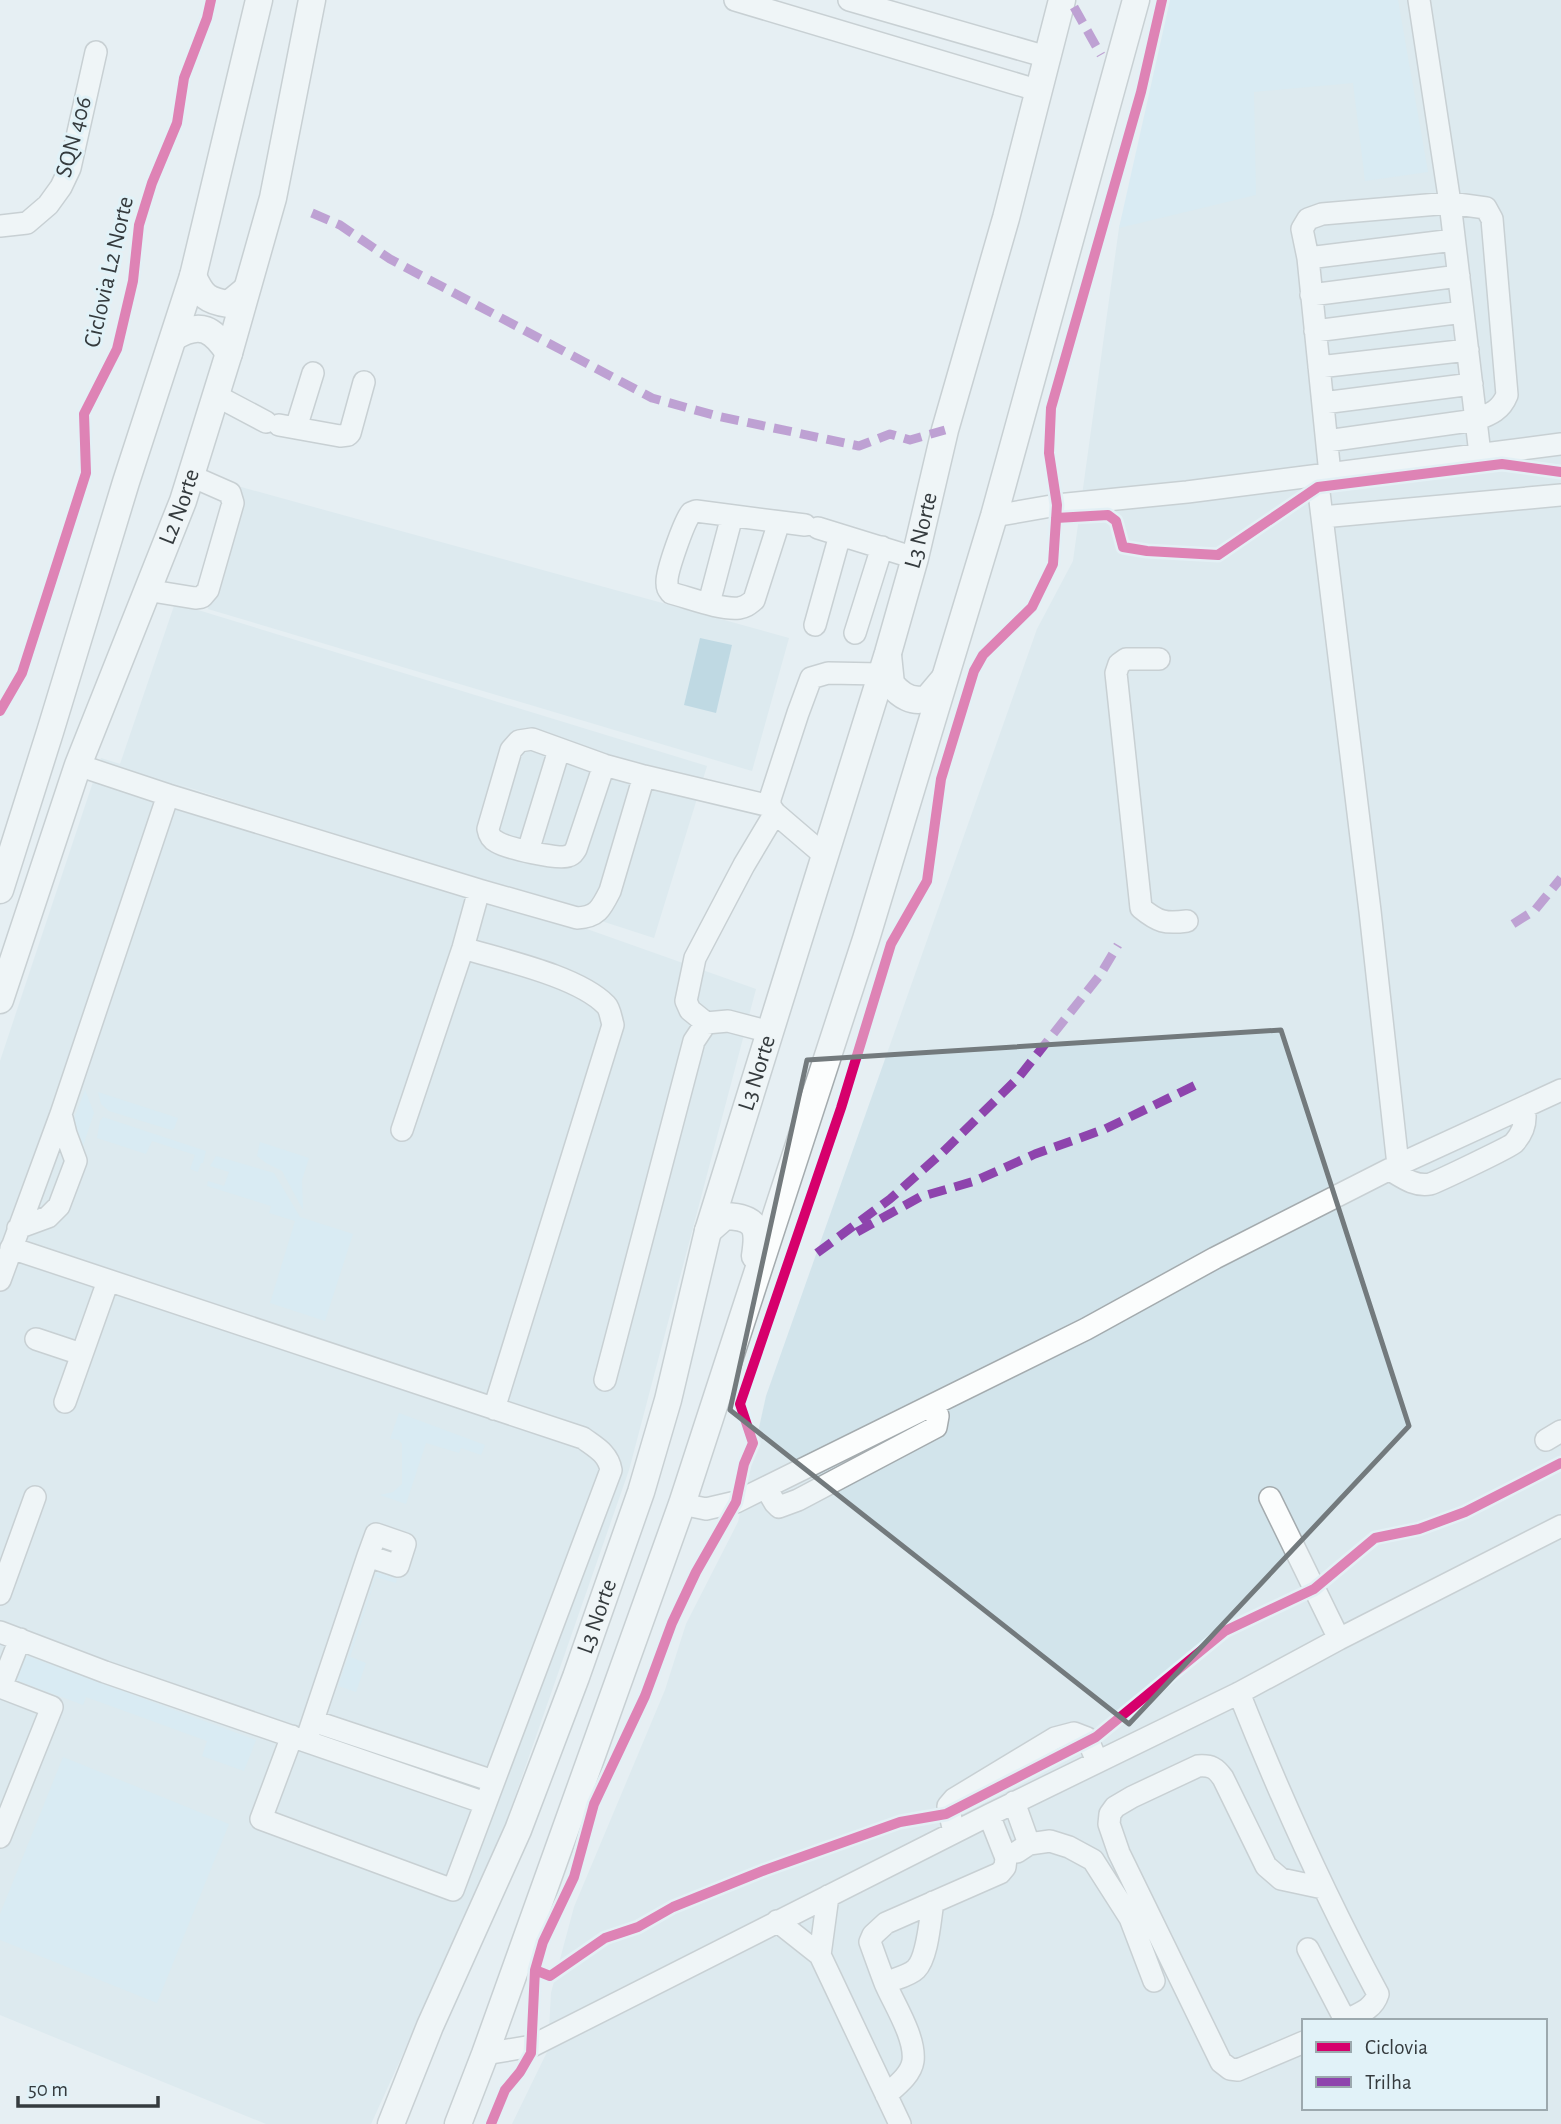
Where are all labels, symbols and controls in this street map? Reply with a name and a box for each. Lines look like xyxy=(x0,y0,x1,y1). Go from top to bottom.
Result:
street label: SQN 406 xyxy=(52,94,96,180)
street label: Ciclovia L2 Norte xyxy=(80,194,138,350)
street label: L2 Norte xyxy=(155,466,204,548)
street label: L3 Norte xyxy=(901,490,942,571)
street label: L3 Norte xyxy=(734,1033,780,1114)
street label: L3 Norte xyxy=(573,1576,621,1657)
legend xyxy=(1302,2019,1547,2110)
text: Ciclovia xyxy=(1365,2037,1428,2058)
scale bar xyxy=(18,2064,158,2108)
text: Trilha xyxy=(1365,2072,1412,2093)
text: 50 m xyxy=(28,2079,68,2100)

